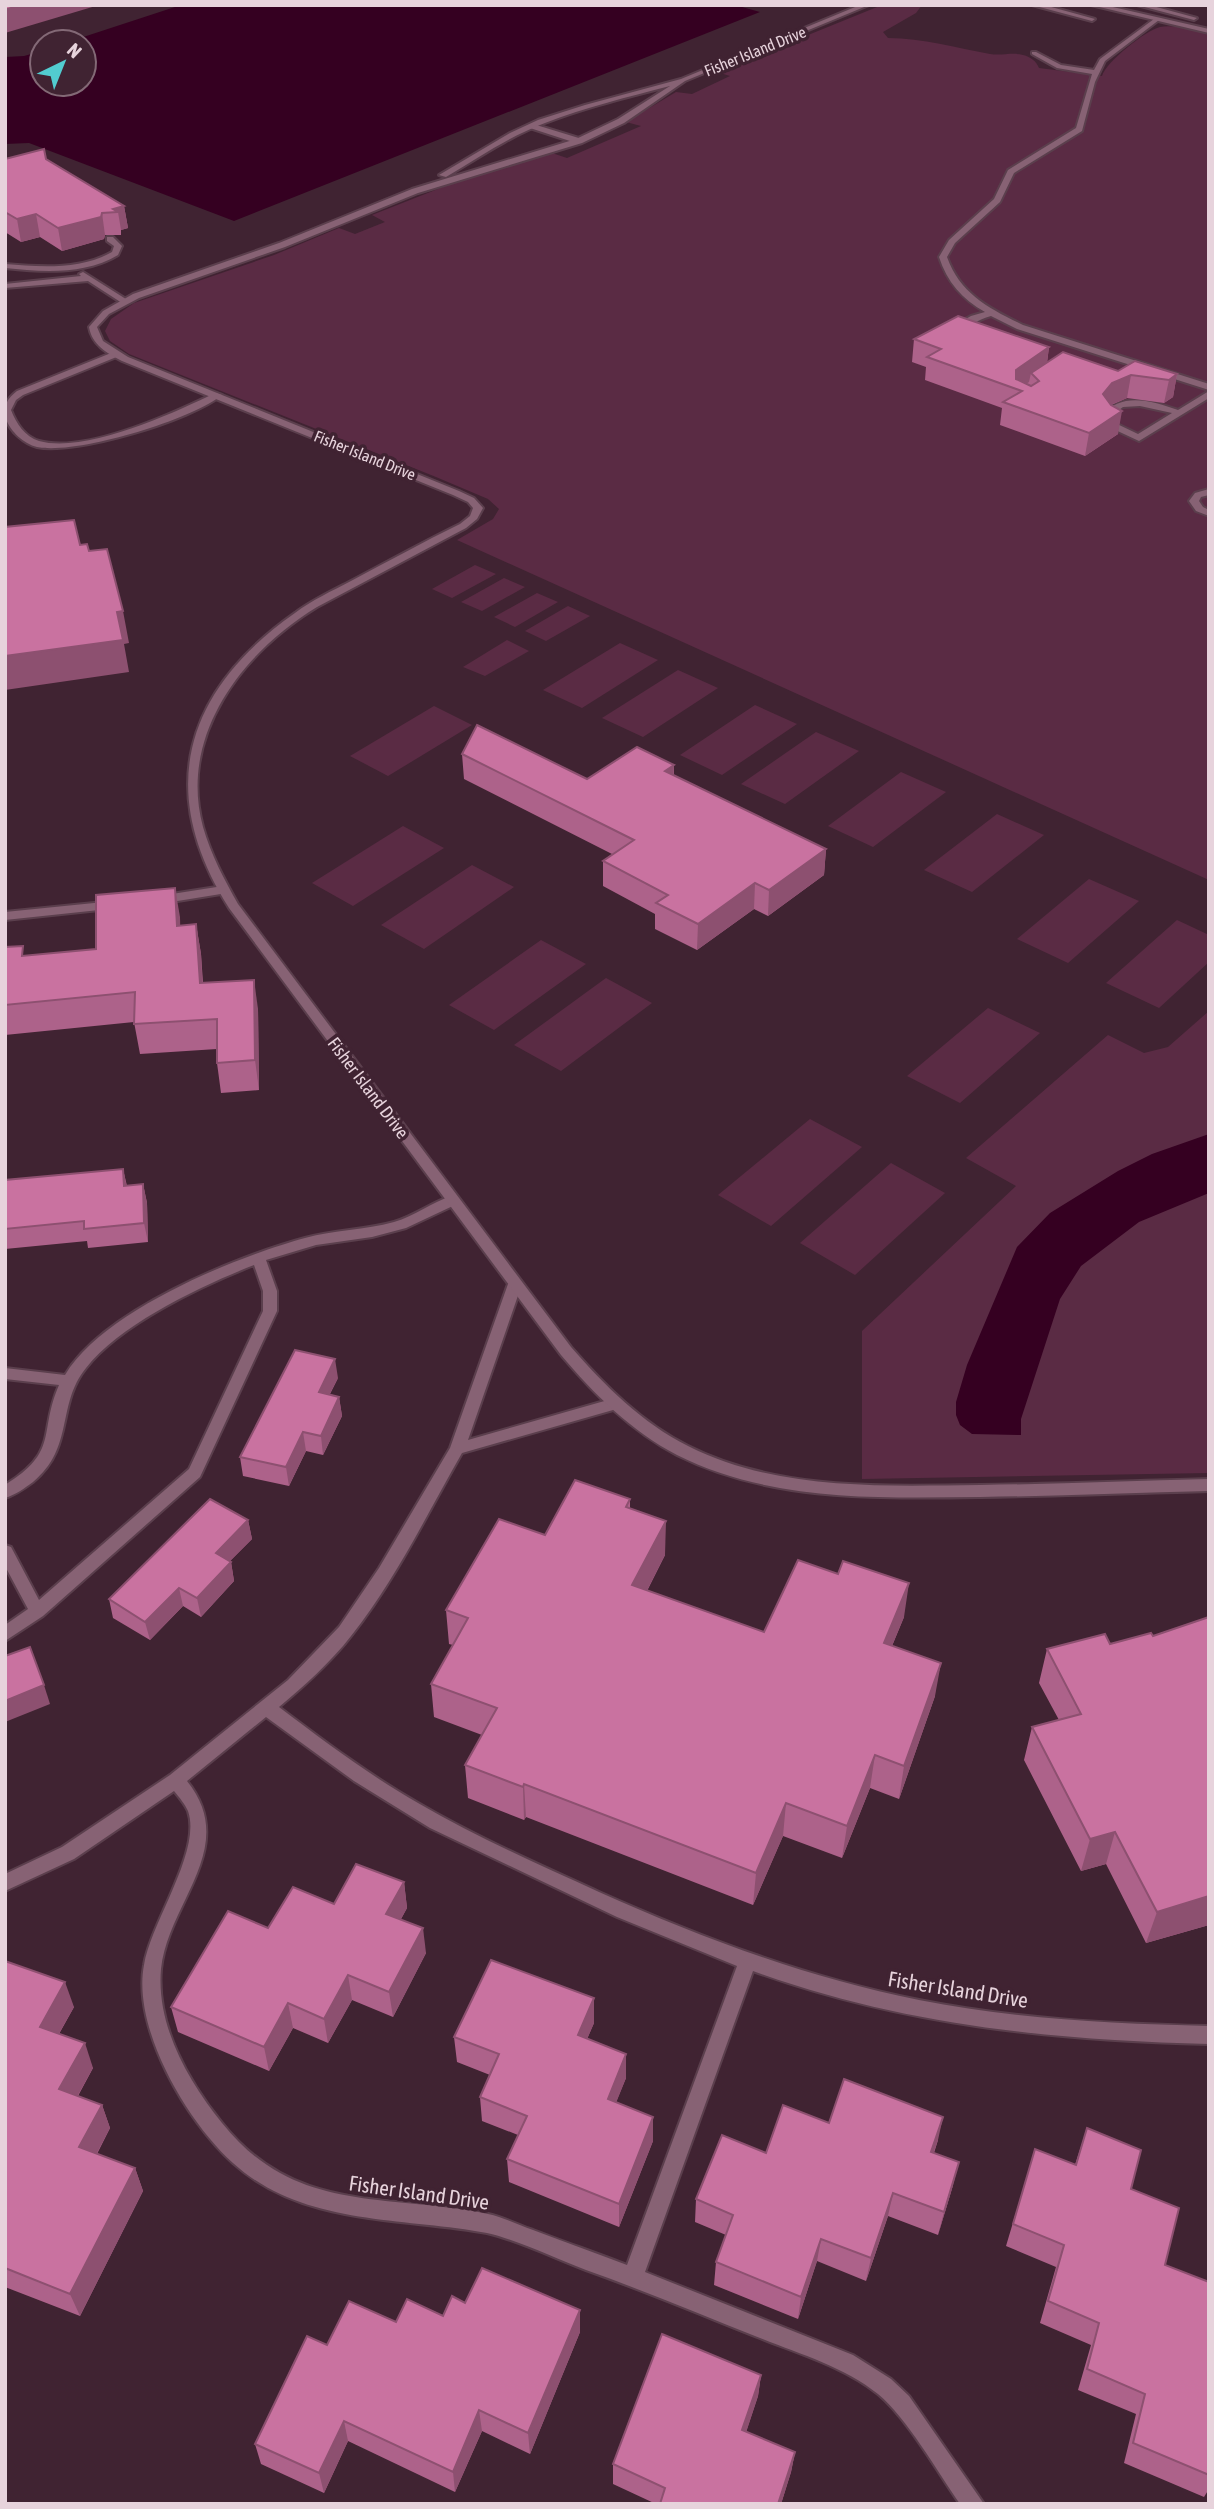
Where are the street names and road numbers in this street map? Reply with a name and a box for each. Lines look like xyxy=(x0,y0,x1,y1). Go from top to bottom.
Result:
street label: Fisher Island Drive xyxy=(702,22,808,80)
street label: Fisher Island Drive xyxy=(312,426,418,484)
street label: Fisher Island Drive xyxy=(324,1033,413,1142)
street label: Fisher Island Drive xyxy=(886,1966,1030,2012)
street label: Fisher Island Drive xyxy=(347,2170,491,2214)

